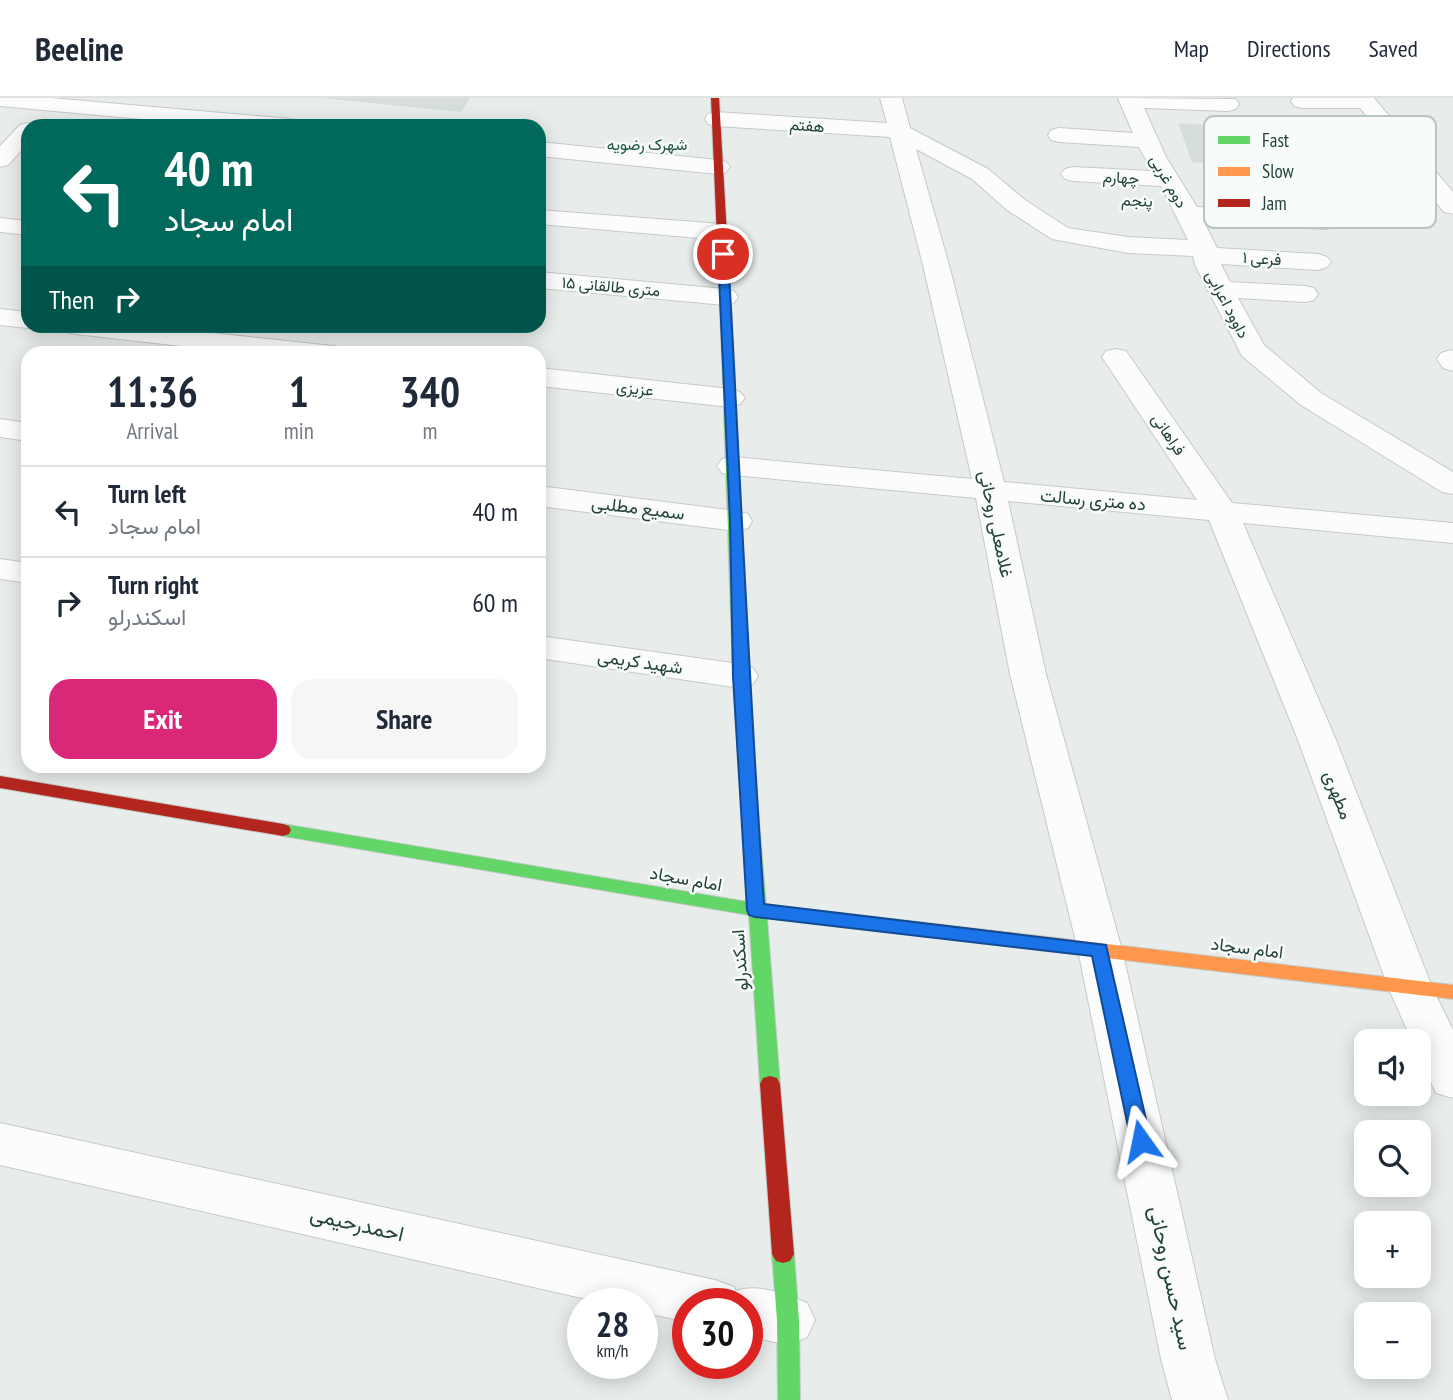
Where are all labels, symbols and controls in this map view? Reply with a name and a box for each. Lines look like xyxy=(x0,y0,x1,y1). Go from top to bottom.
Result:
text: Beeline xyxy=(35,27,124,70)
text: Map xyxy=(1174,33,1209,64)
text: Directions xyxy=(1247,33,1331,64)
text: Saved xyxy=(1369,33,1418,64)
street label: هفتم xyxy=(789,114,825,137)
legend xyxy=(1204,116,1436,228)
text: Fast xyxy=(1262,128,1290,152)
district label: شهرک رضویه xyxy=(607,134,687,155)
text: 40 m xyxy=(164,136,253,200)
icon: left xyxy=(49,147,140,238)
street label: دوم غربی xyxy=(1145,151,1192,212)
text: Slow xyxy=(1262,159,1295,183)
street label: چهارم xyxy=(1102,166,1140,190)
street label: پنجم xyxy=(1121,189,1153,213)
text: Jam xyxy=(1261,191,1287,215)
text: امام سجاد xyxy=(164,198,293,240)
pin xyxy=(693,224,753,284)
icon: arrive xyxy=(704,235,742,273)
street label: فرعی ۱ xyxy=(1242,247,1282,270)
street label: داوود اعرابی xyxy=(1201,267,1254,342)
street label: ۱۵ متری طالقانی xyxy=(561,272,661,301)
icon: right xyxy=(108,280,146,318)
text: Then xyxy=(49,283,94,316)
text: 11:36 xyxy=(107,364,198,419)
text: 1 xyxy=(289,364,309,419)
text: 340 xyxy=(400,364,460,419)
street label: عزیزی xyxy=(615,376,655,401)
street label: فراهانی xyxy=(1147,409,1190,459)
text: Arrival xyxy=(126,416,178,445)
text: min xyxy=(284,416,314,445)
text: m xyxy=(422,416,437,445)
street label: غلامعلی روحانی xyxy=(974,468,1019,580)
text: Turn left xyxy=(108,477,186,510)
street label: ده متری رسالت xyxy=(1039,483,1147,516)
street label: سمیع مطلبی xyxy=(590,490,686,526)
icon: left xyxy=(49,493,87,531)
text: 40 m xyxy=(472,495,518,528)
text: امام سجاد xyxy=(108,511,201,540)
text: Turn right xyxy=(108,568,199,601)
icon: right xyxy=(49,584,87,622)
text: 60 m xyxy=(472,586,518,619)
text: اسکندرلو xyxy=(108,602,186,631)
street label: شهید کریمی xyxy=(596,644,684,679)
button: Exit xyxy=(49,679,277,759)
button: Share xyxy=(291,679,518,759)
street label: مطهری xyxy=(1319,767,1358,822)
street label: امام سجاد xyxy=(648,861,724,897)
street label: اسکندرلو xyxy=(726,929,753,991)
street label: امام سجاد xyxy=(1209,932,1285,964)
map controls xyxy=(1354,1029,1431,1379)
button: sound xyxy=(1354,1029,1431,1106)
position arrow xyxy=(1104,1104,1178,1178)
button: search xyxy=(1354,1120,1431,1197)
street label: احمدرحیمی xyxy=(308,1200,407,1247)
street label: سید حسن روحانی xyxy=(1143,1203,1200,1352)
button: + xyxy=(1354,1211,1431,1288)
speed limit sign: 30 xyxy=(672,1288,763,1379)
text: 28 xyxy=(596,1301,629,1347)
button: − xyxy=(1354,1302,1431,1379)
text: km/h xyxy=(597,1339,628,1362)

